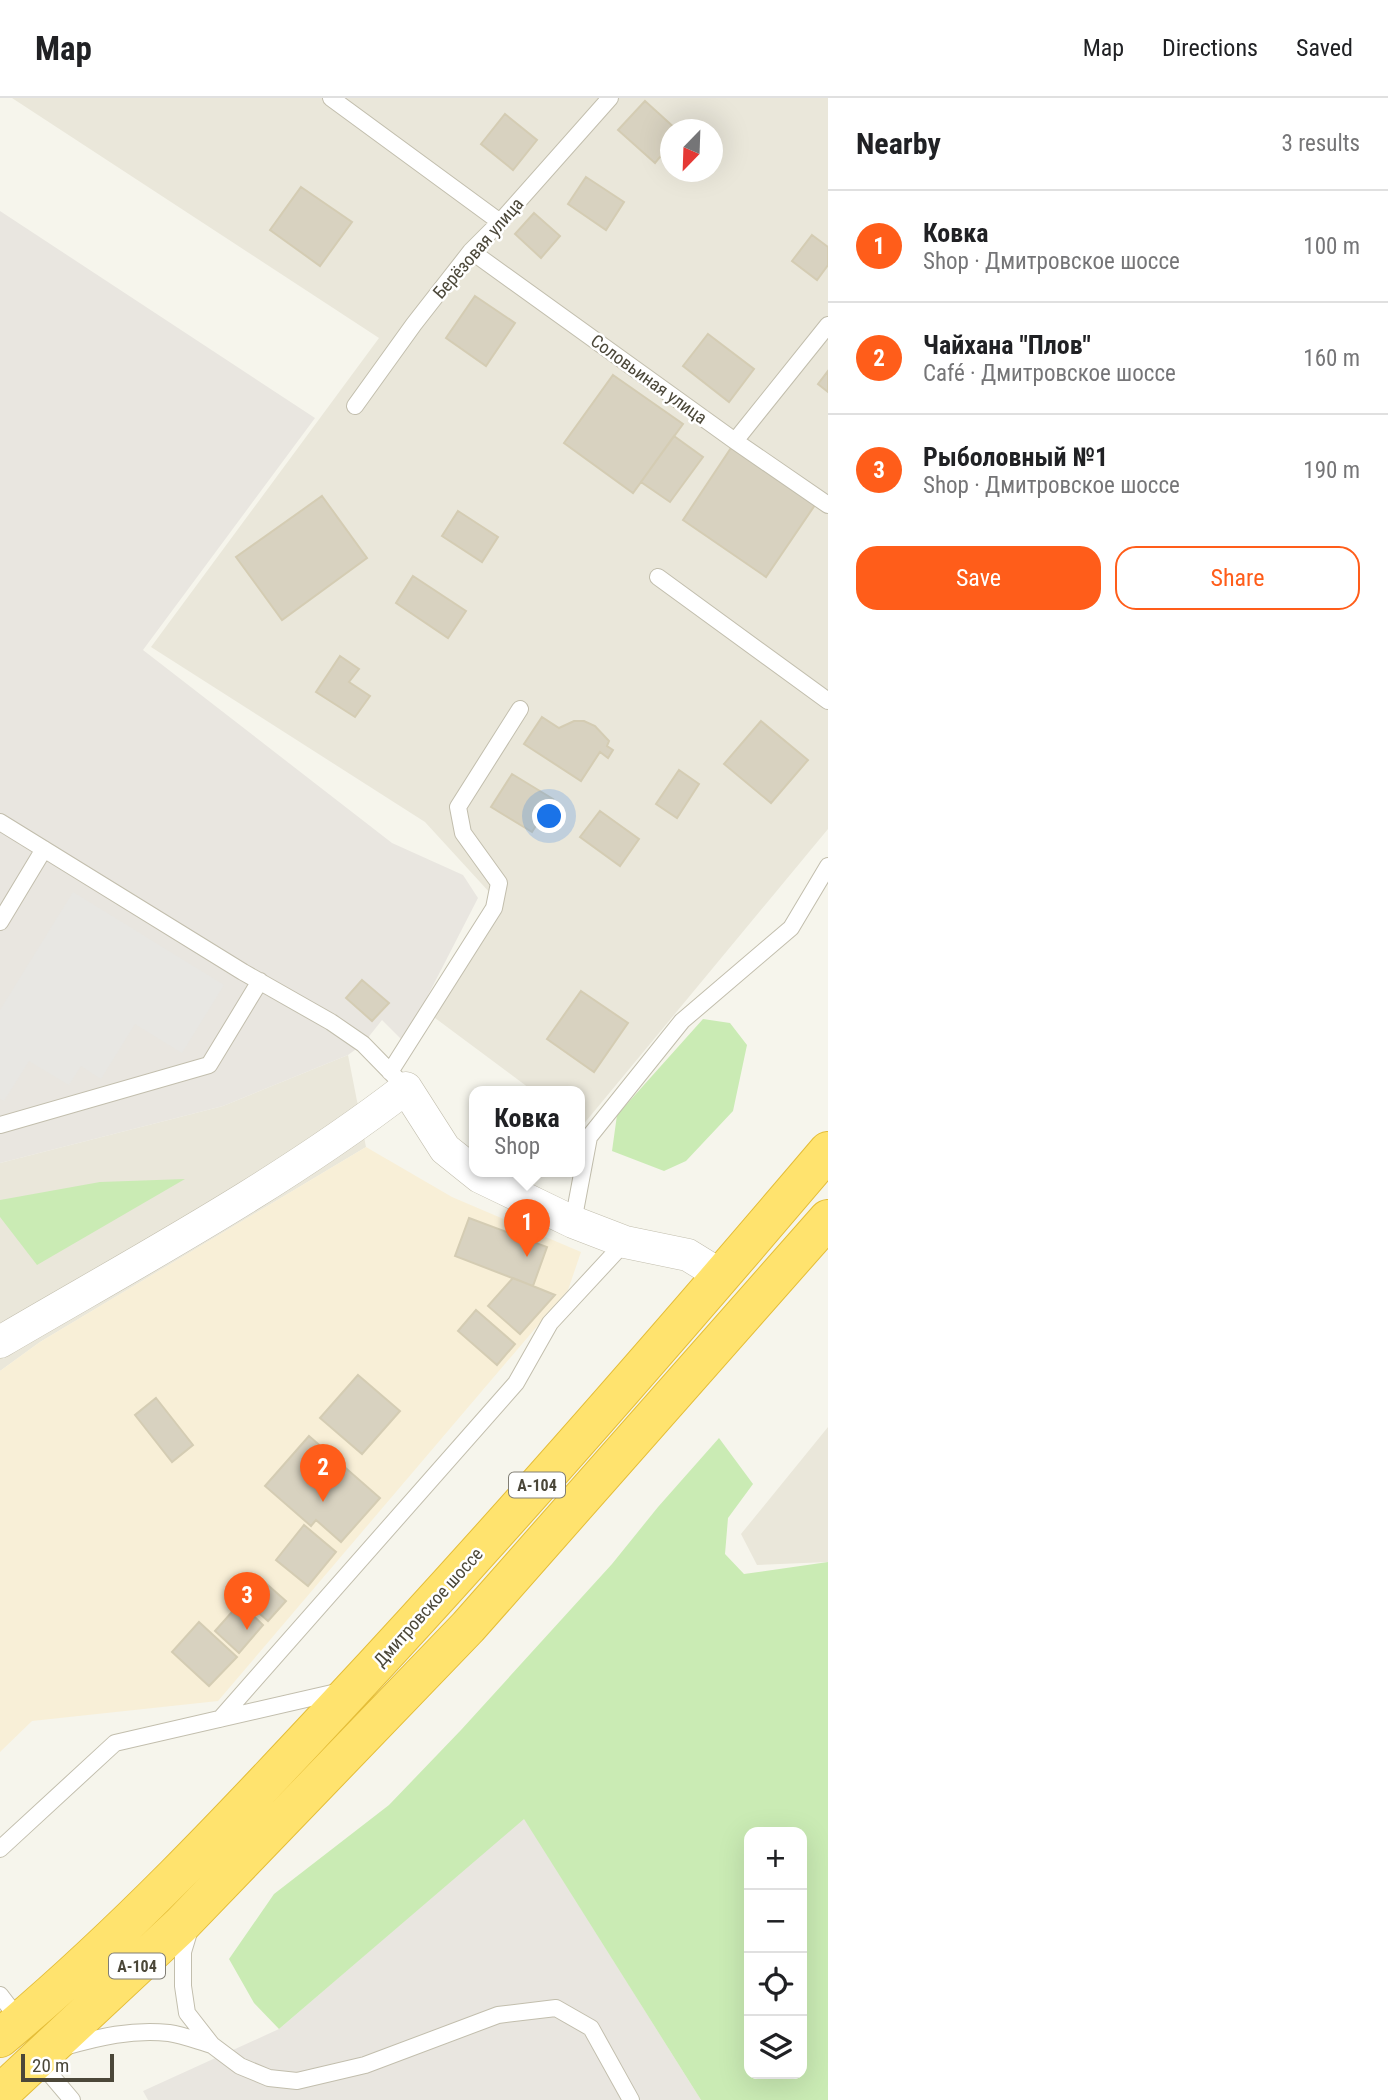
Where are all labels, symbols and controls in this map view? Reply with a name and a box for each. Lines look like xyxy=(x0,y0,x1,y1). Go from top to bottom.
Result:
text: Map xyxy=(35,29,92,68)
text: Map xyxy=(1083,34,1124,62)
text: Directions xyxy=(1162,34,1258,62)
text: Saved xyxy=(1296,34,1353,62)
north arrow xyxy=(660,119,723,182)
text: Nearby xyxy=(856,126,941,161)
text: 3 results xyxy=(1282,130,1360,157)
street label: Берёзовая улица xyxy=(428,193,528,303)
text: Ковка xyxy=(923,218,989,248)
text: 1 xyxy=(873,233,885,260)
text: 100 m xyxy=(1303,233,1360,260)
text: Shop · Дмитровское шоссе xyxy=(923,248,1180,275)
street label: Соловьиная улица xyxy=(587,330,711,428)
text: Чайхана "Плов" xyxy=(923,330,1091,360)
text: 2 xyxy=(873,345,885,372)
text: 160 m xyxy=(1303,345,1360,372)
text: Café · Дмитровское шоссе xyxy=(923,360,1176,387)
text: Рыболовный №1 xyxy=(923,442,1108,472)
text: 3 xyxy=(873,457,885,484)
text: 190 m xyxy=(1303,457,1360,484)
text: Shop · Дмитровское шоссе xyxy=(923,472,1180,499)
button: Save xyxy=(856,546,1101,610)
button: Share xyxy=(1115,546,1360,610)
your location xyxy=(532,799,566,833)
popup xyxy=(469,1086,585,1177)
text: Ковка xyxy=(494,1103,560,1133)
text: Shop xyxy=(494,1133,540,1160)
pin: 1 xyxy=(504,1199,550,1257)
pin: 2 xyxy=(300,1444,346,1502)
road number: А-104 xyxy=(509,1472,565,1498)
street label: Дмитровское шоссе xyxy=(369,1543,487,1671)
pin: 3 xyxy=(224,1572,270,1630)
map controls xyxy=(744,1827,807,2079)
button: + xyxy=(744,1827,807,1890)
button: − xyxy=(744,1890,807,1953)
button: locate xyxy=(744,1953,807,2016)
road number: А-104 xyxy=(109,1954,165,1978)
button: layers xyxy=(744,2016,807,2079)
scale bar xyxy=(21,2051,114,2083)
text: 20 m xyxy=(32,2054,69,2077)

